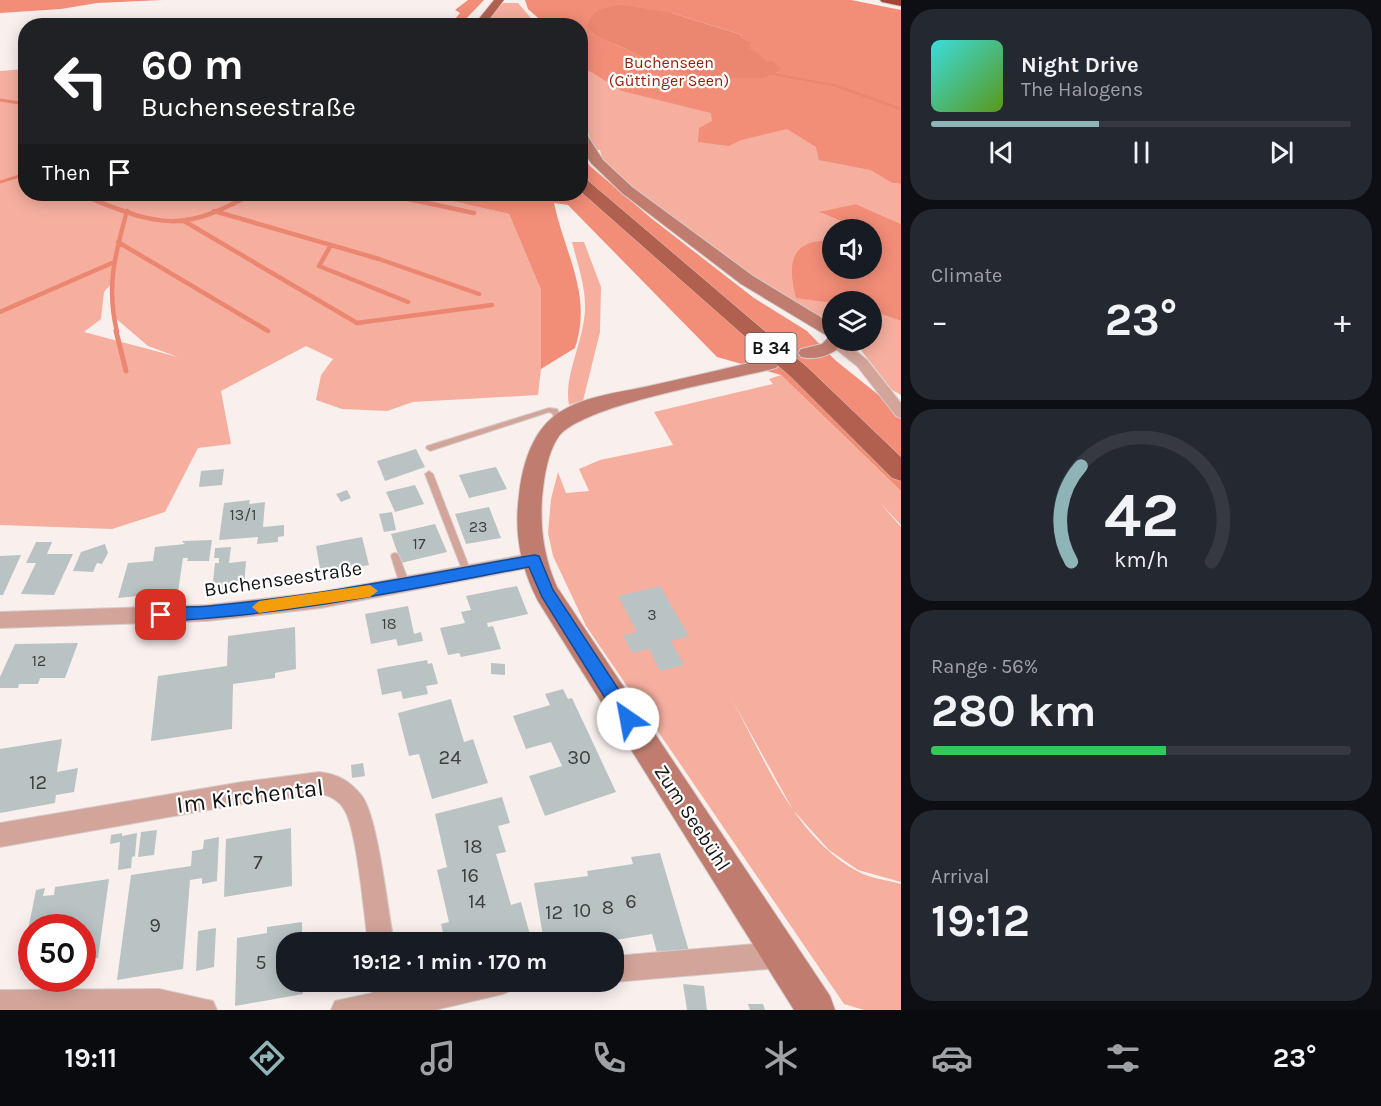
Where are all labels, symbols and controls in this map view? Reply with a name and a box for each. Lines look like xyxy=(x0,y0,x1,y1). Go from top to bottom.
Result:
text: 60 m xyxy=(141,40,244,90)
icon: left xyxy=(42,42,120,120)
text: Night Drive xyxy=(1021,52,1139,78)
park label: Buchenseen (Güttinger Seen) xyxy=(609,53,729,90)
text: The Halogens xyxy=(1021,78,1143,101)
text: Buchenseestraße xyxy=(141,91,356,123)
icon: previous xyxy=(985,136,1018,169)
icon: pause xyxy=(1125,136,1158,169)
icon: next xyxy=(1265,136,1298,169)
icon: arrive xyxy=(103,156,136,189)
text: Then xyxy=(42,160,91,186)
map controls xyxy=(822,219,882,351)
button: sound xyxy=(822,219,882,279)
text: Climate xyxy=(931,264,1002,287)
button: layers xyxy=(822,291,882,351)
text: 23° xyxy=(1105,294,1177,346)
text: − xyxy=(931,302,948,340)
text: + xyxy=(1334,302,1351,340)
road number: B 34 xyxy=(746,333,796,363)
text: 42 xyxy=(1104,479,1178,552)
house number: 13/1 xyxy=(230,505,256,524)
house number: 23 xyxy=(469,517,487,536)
house number: 17 xyxy=(413,534,426,553)
text: km/h xyxy=(1114,547,1168,572)
street label: Buchenseestraße xyxy=(203,557,363,601)
pin xyxy=(135,589,186,640)
icon: arrive xyxy=(144,598,177,631)
house number: 3 xyxy=(647,605,657,624)
house number: 18 xyxy=(381,614,397,633)
house number: 12 xyxy=(32,651,46,670)
text: Range · 56% xyxy=(931,655,1038,678)
text: 280 km xyxy=(931,685,1097,737)
position arrow xyxy=(596,687,660,751)
house number: 24 xyxy=(439,746,461,769)
house number: 30 xyxy=(567,746,591,769)
street label: Zum Seebühl xyxy=(649,761,735,875)
house number: 12 xyxy=(29,771,47,794)
street label: Im Kirchental xyxy=(175,773,325,819)
house number: 18 xyxy=(464,835,482,858)
house number: 7 xyxy=(253,851,263,874)
house number: 16 xyxy=(461,864,479,887)
text: Arrival xyxy=(931,865,990,888)
house number: 14 xyxy=(468,890,486,913)
house number: 6 xyxy=(625,890,637,913)
text: 19:12 xyxy=(931,895,1030,947)
house number: 8 xyxy=(602,896,614,919)
house number: 10 xyxy=(573,899,591,922)
house number: 12 xyxy=(545,901,563,924)
speed limit sign: 50 xyxy=(18,914,96,992)
house number: 9 xyxy=(149,914,161,937)
text: 19:12 · 1 min · 170 m xyxy=(353,949,547,975)
house number: 5 xyxy=(255,951,267,974)
icon: directions xyxy=(246,1037,288,1079)
icon: music xyxy=(417,1037,459,1079)
icon: phone xyxy=(588,1037,630,1079)
icon: climate xyxy=(760,1037,802,1079)
icon: car xyxy=(931,1037,973,1079)
icon: filters xyxy=(1102,1037,1144,1079)
text: 19:11 xyxy=(65,1042,117,1074)
text: 23° xyxy=(1273,1042,1316,1074)

